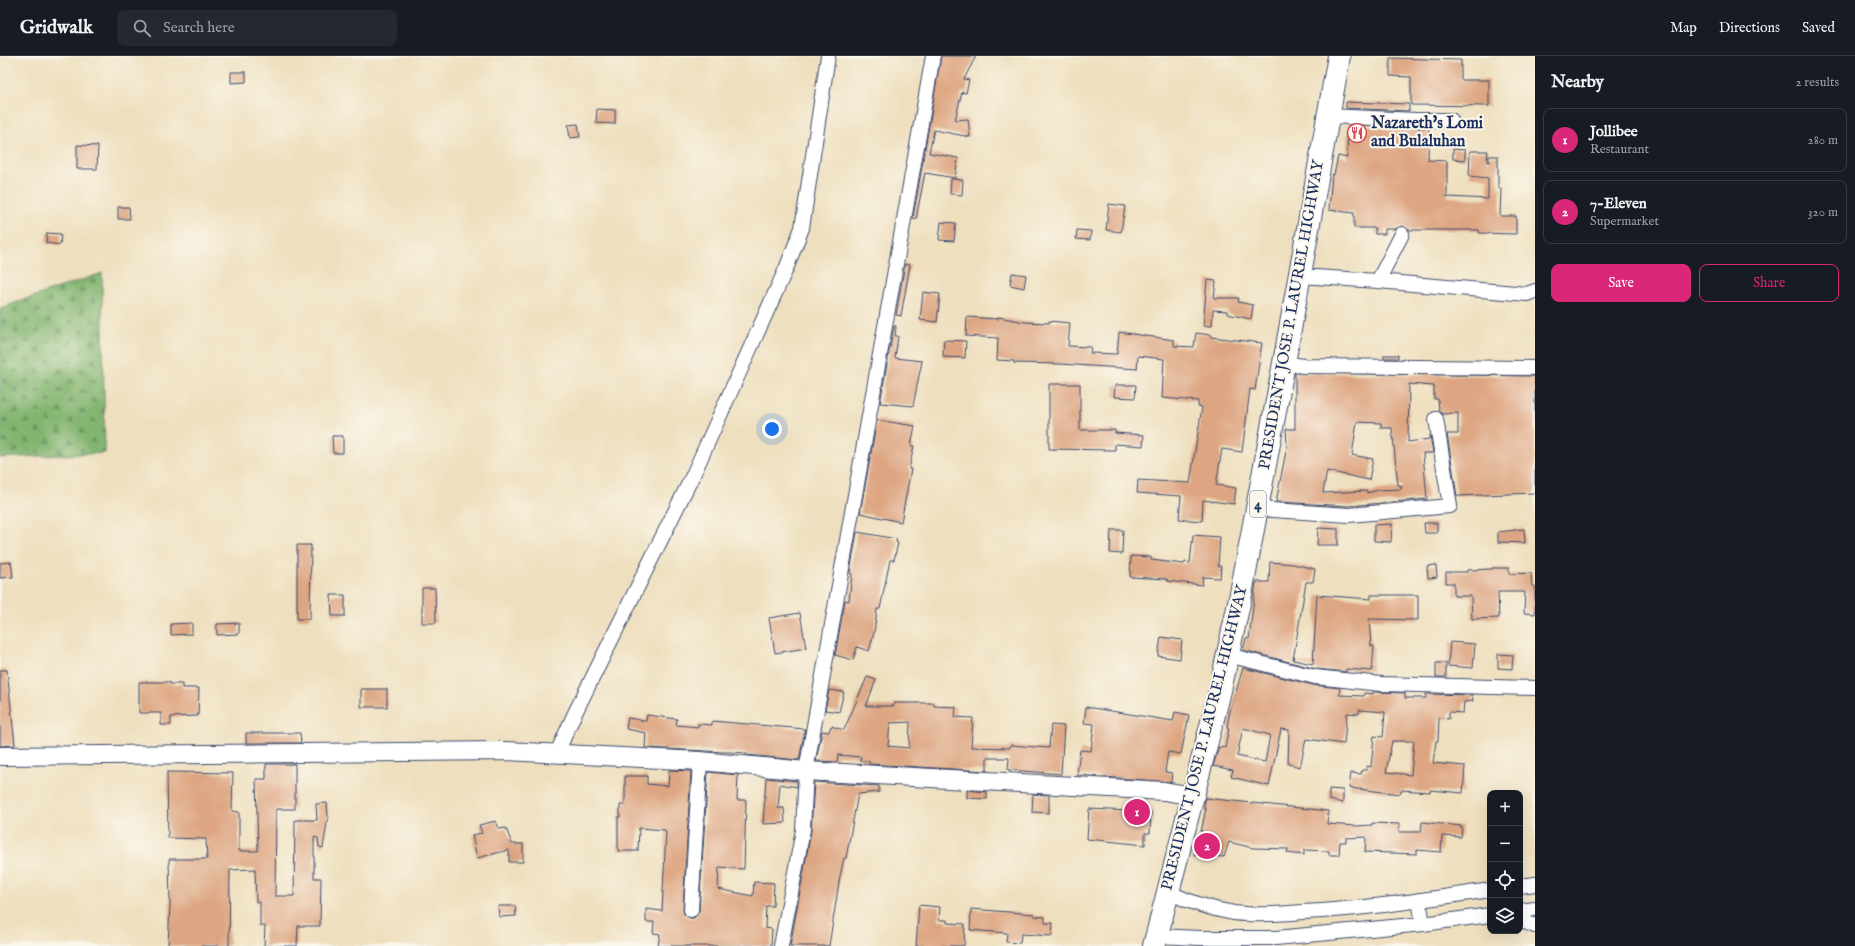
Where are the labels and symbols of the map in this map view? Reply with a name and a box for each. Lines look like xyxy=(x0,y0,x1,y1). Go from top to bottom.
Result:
place label: Nazareth's Lomi and Bulaluhan xyxy=(1370,114,1484,152)
restaurant icon: Nazareth's Lomi and Bulaluhan xyxy=(1346,122,1368,144)
street label: PRESIDENT JOSE P. LAUREL HIGHWAY xyxy=(1255,158,1329,471)
your location xyxy=(762,419,782,439)
road number: 4 xyxy=(1250,491,1266,517)
street label: PRESIDENT JOSE P. LAUREL HIGHWAY xyxy=(1157,582,1253,893)
pin: 1 xyxy=(1124,797,1150,827)
pin: 2 xyxy=(1194,831,1220,861)

